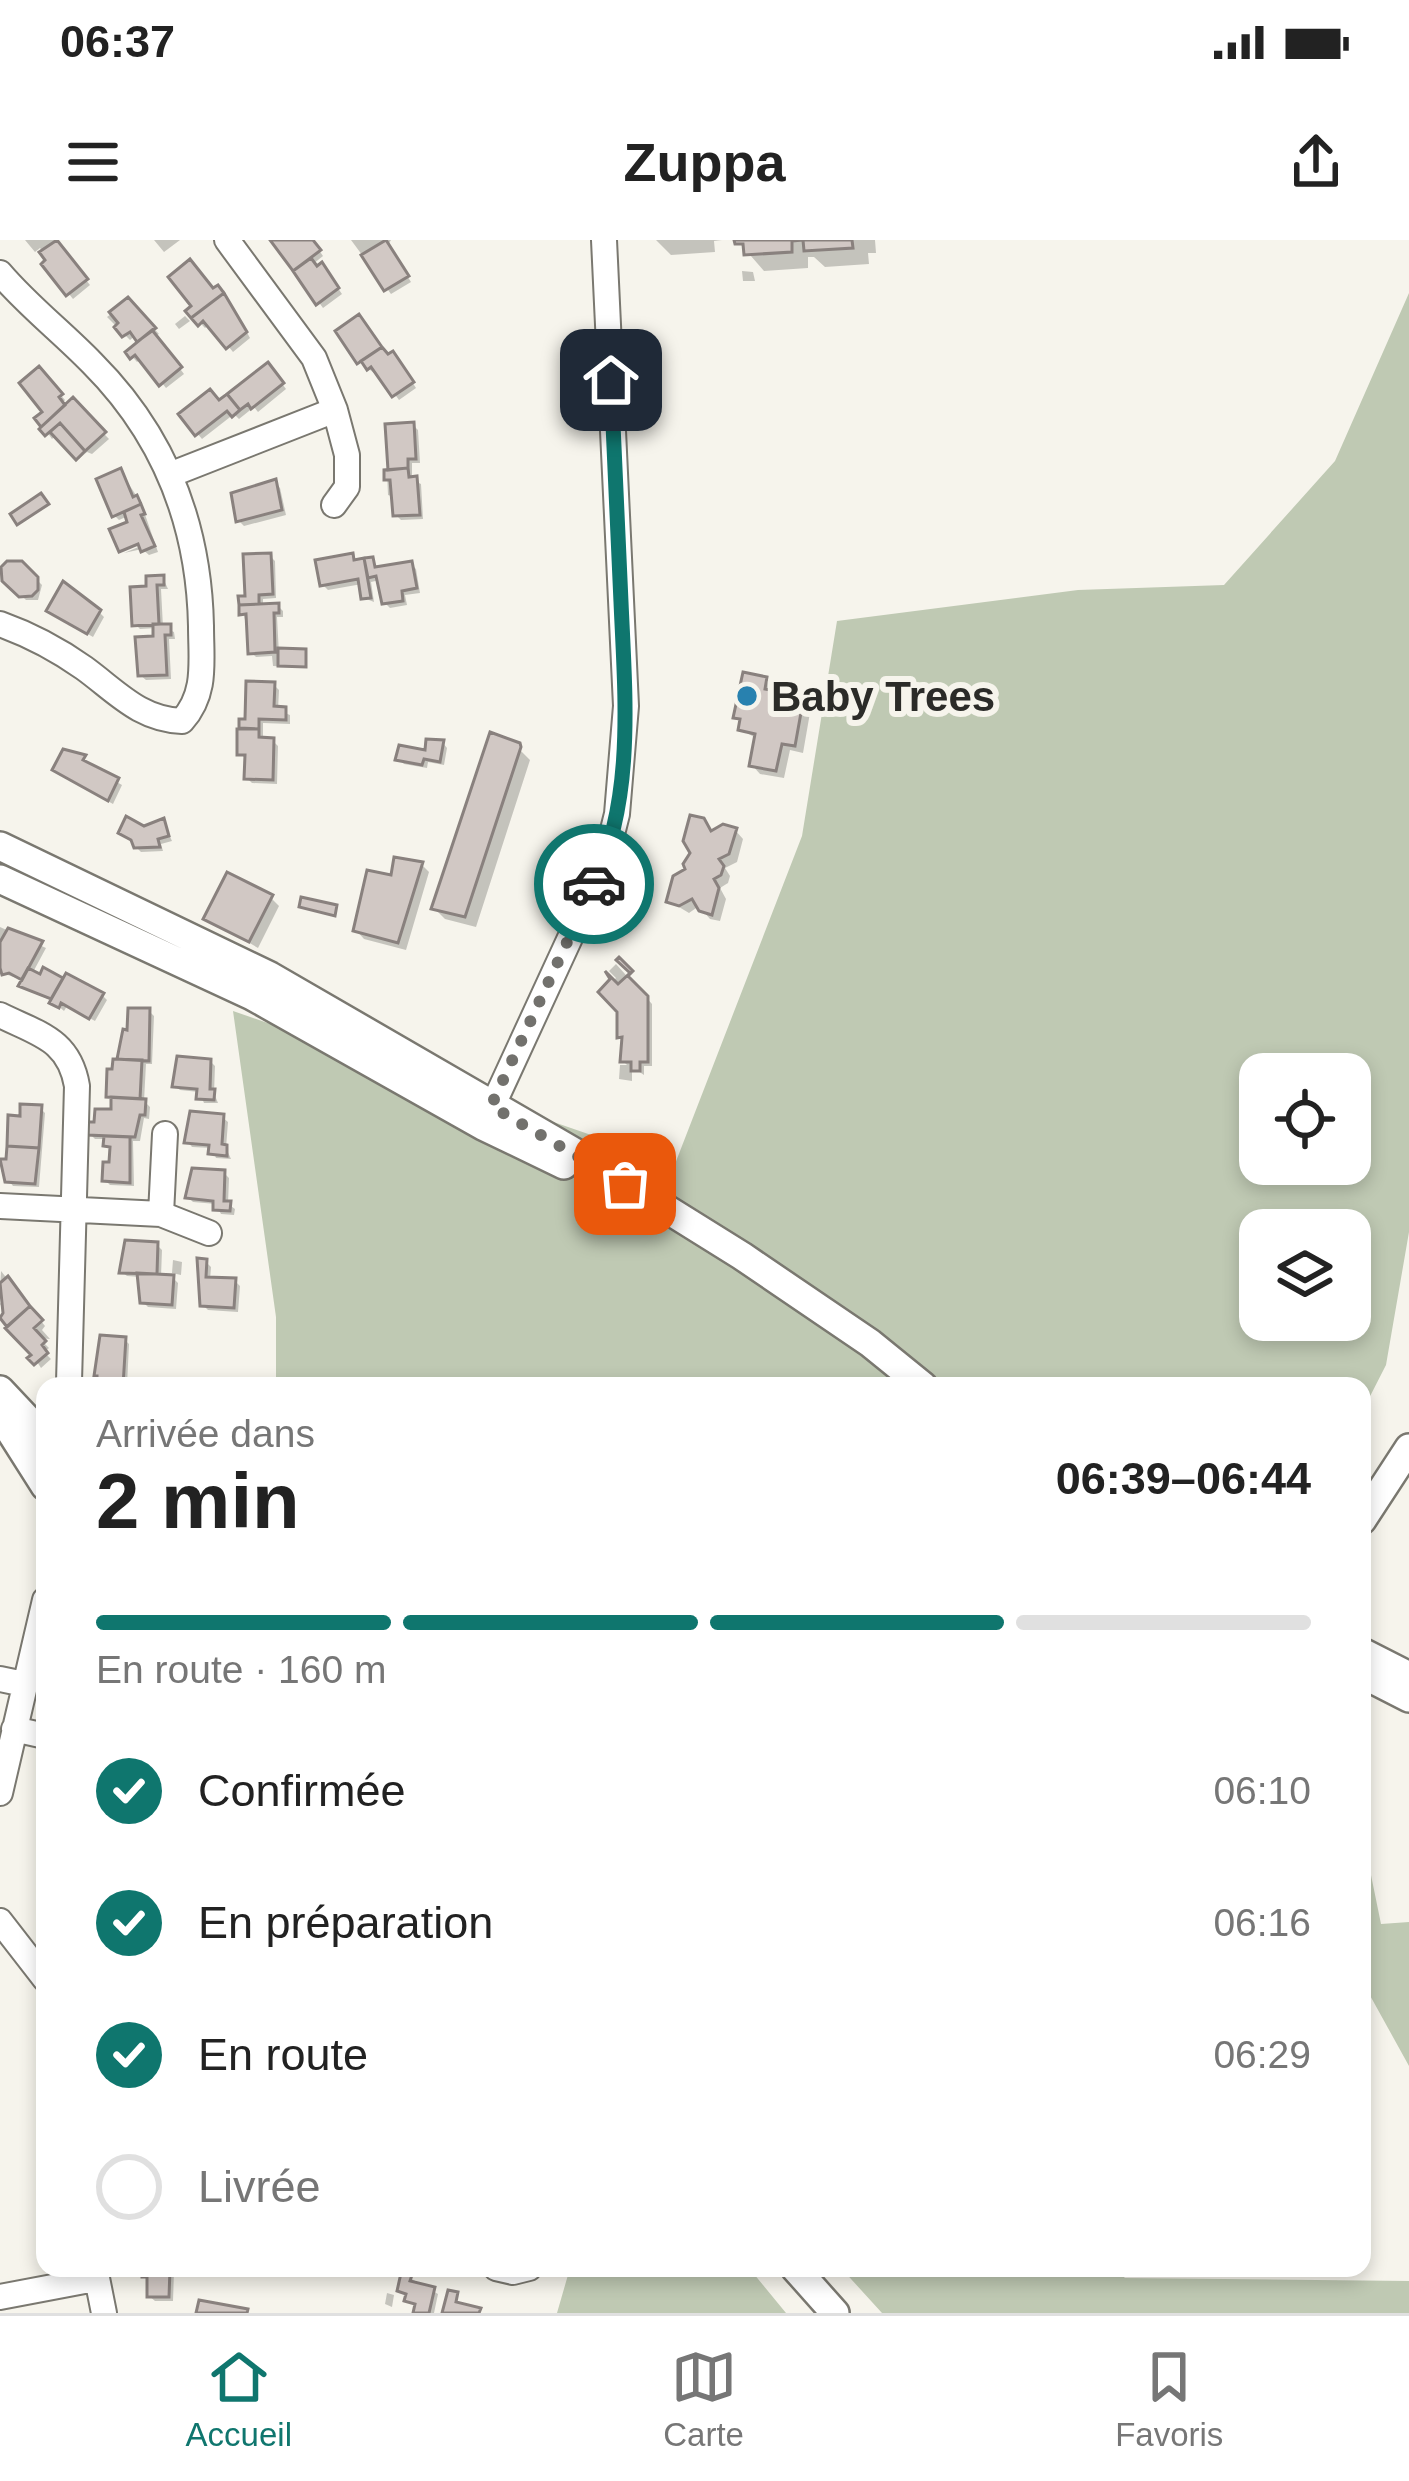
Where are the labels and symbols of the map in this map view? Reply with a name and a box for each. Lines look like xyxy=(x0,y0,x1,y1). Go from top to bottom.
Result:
pin xyxy=(560,329,662,431)
place label: Baby Trees xyxy=(771,673,995,720)
marker: Baby Trees xyxy=(734,683,760,709)
courier xyxy=(534,824,654,944)
pin xyxy=(574,1133,676,1235)

